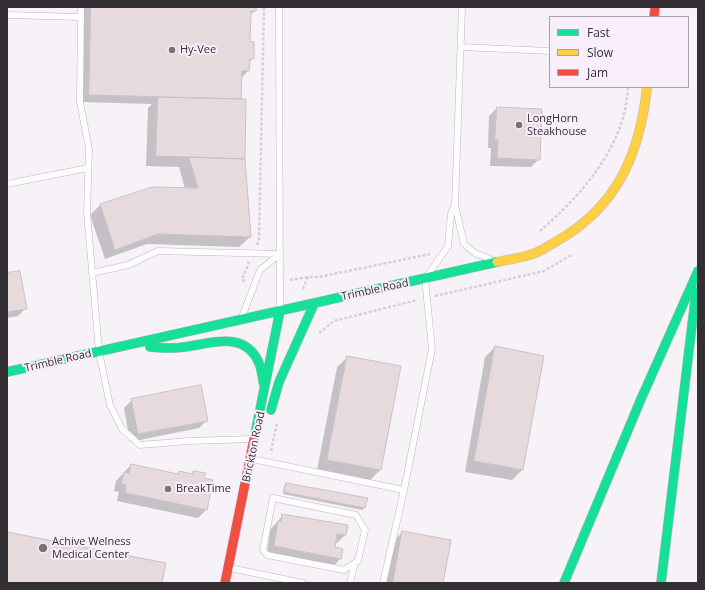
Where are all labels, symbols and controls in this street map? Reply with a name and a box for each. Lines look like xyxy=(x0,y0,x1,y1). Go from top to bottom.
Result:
legend xyxy=(549,16,689,88)
text: Fast xyxy=(587,24,610,41)
place label: Hy-Vee xyxy=(180,43,216,57)
text: Slow xyxy=(587,44,613,61)
marker: Hy-Vee xyxy=(167,45,177,55)
text: Jam xyxy=(587,64,608,81)
place label: LongHorn Steakhouse xyxy=(527,112,587,138)
marker: LongHorn Steakhouse xyxy=(514,120,524,130)
street label: Trimble Road xyxy=(340,276,410,304)
street label: Trimble Road xyxy=(23,347,93,375)
street label: Brickton Road xyxy=(240,411,268,483)
place label: BreakTime xyxy=(176,482,231,496)
marker: BreakTime xyxy=(163,484,173,494)
place label: Achive Welness Medical Center xyxy=(52,535,131,561)
marker: Achive Welness Medical Center xyxy=(37,542,49,554)

